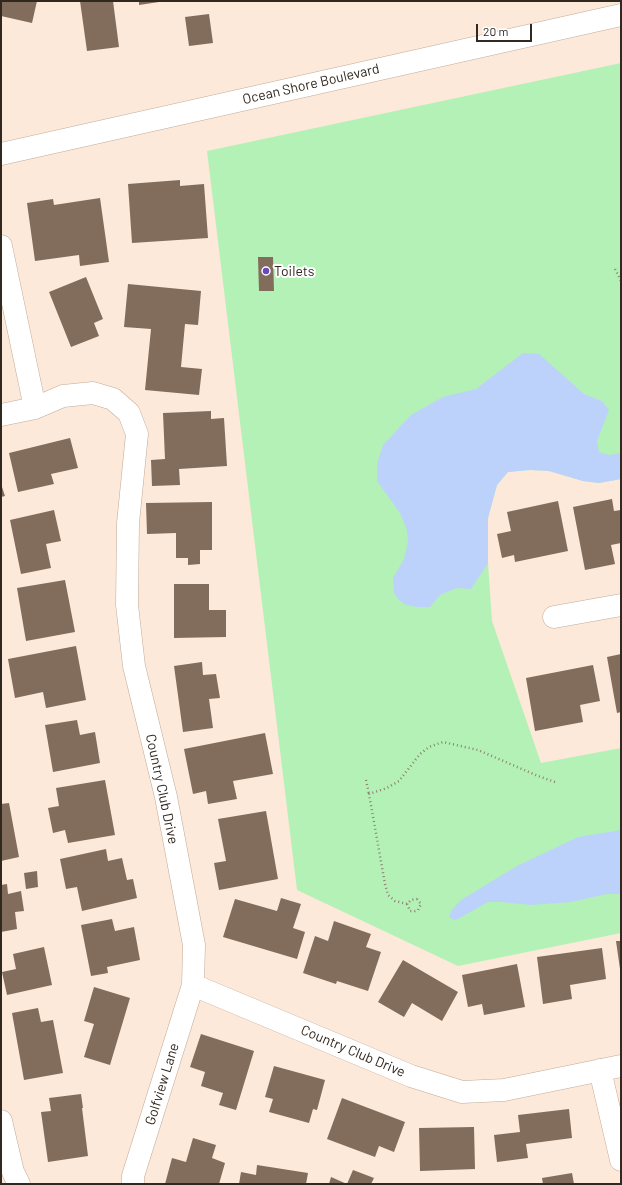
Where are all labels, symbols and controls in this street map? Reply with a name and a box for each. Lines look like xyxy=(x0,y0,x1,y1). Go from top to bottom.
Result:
scale bar xyxy=(478,16,534,42)
text: 20 m xyxy=(483,24,509,38)
street label: Ocean Shore Boulevard xyxy=(241,60,381,108)
place label: Toilets xyxy=(274,263,315,279)
marker: Toilets xyxy=(261,266,271,276)
street label: Country Club Drive xyxy=(142,733,182,845)
street label: Country Club Drive xyxy=(298,1021,408,1081)
street label: Golfview Lane xyxy=(142,1041,182,1127)

